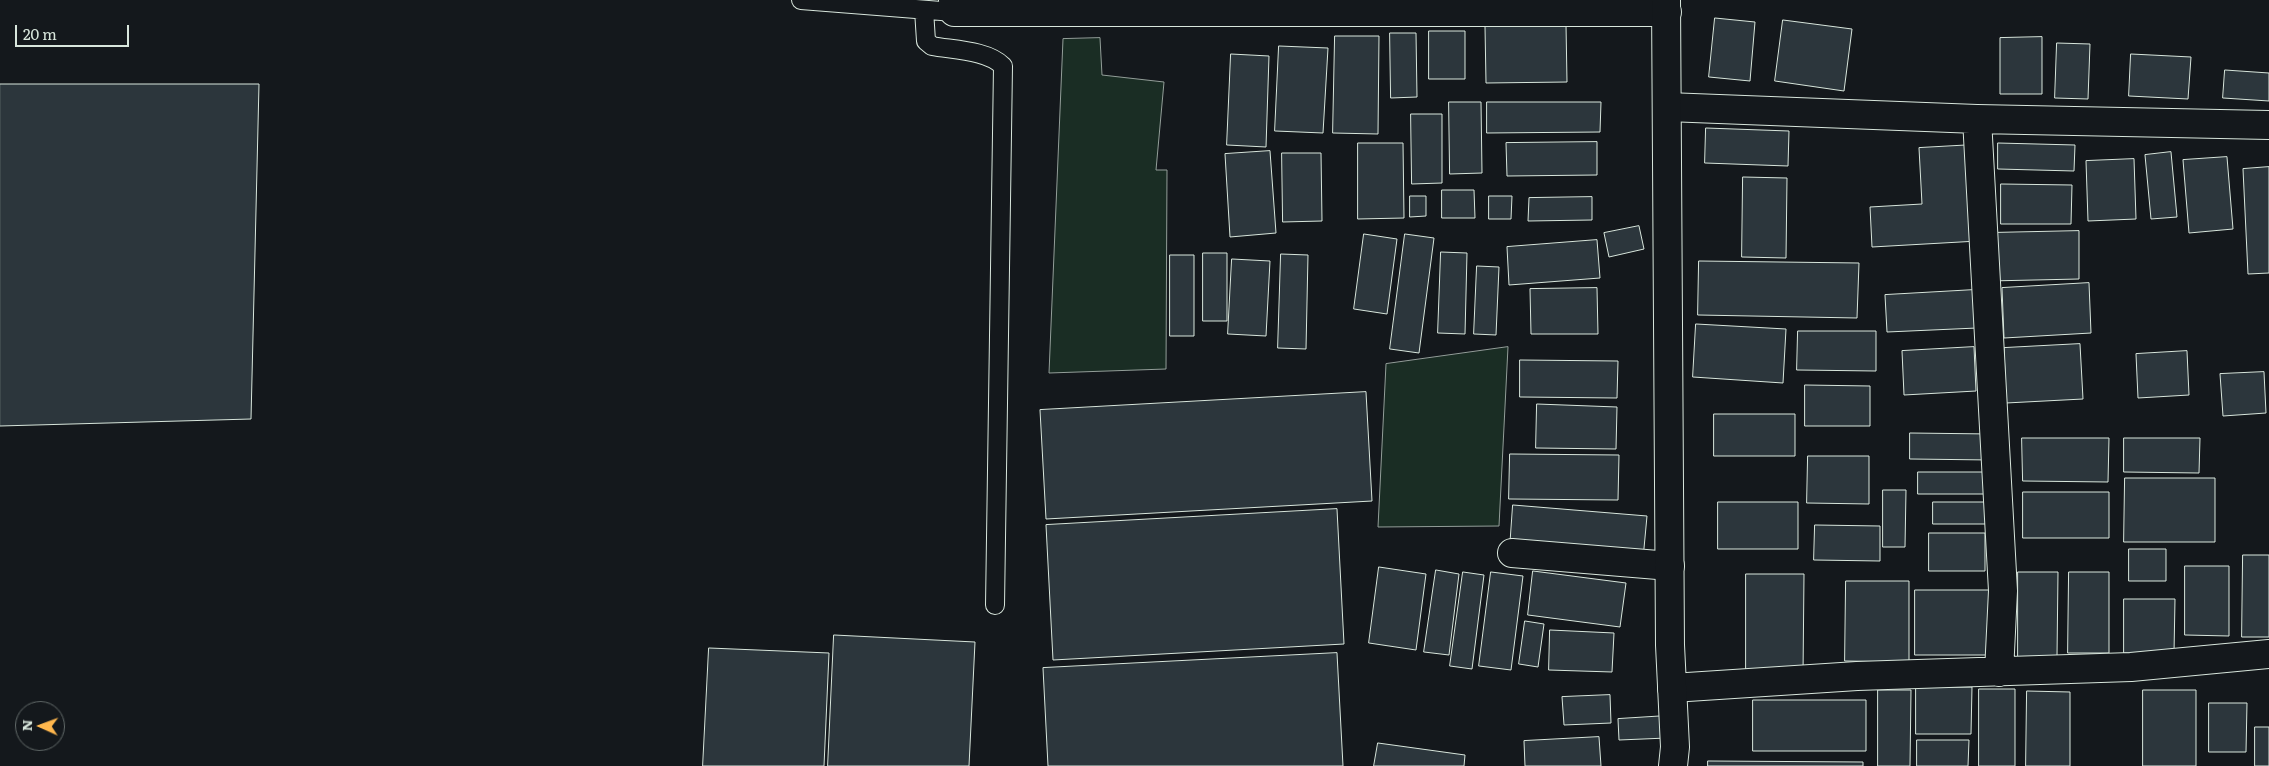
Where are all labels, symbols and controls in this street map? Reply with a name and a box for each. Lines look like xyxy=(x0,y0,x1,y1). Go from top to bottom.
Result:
scale bar xyxy=(18,15,131,47)
text: 20 m xyxy=(23,22,57,45)
north arrow xyxy=(15,701,65,751)
text: N xyxy=(16,719,36,732)

